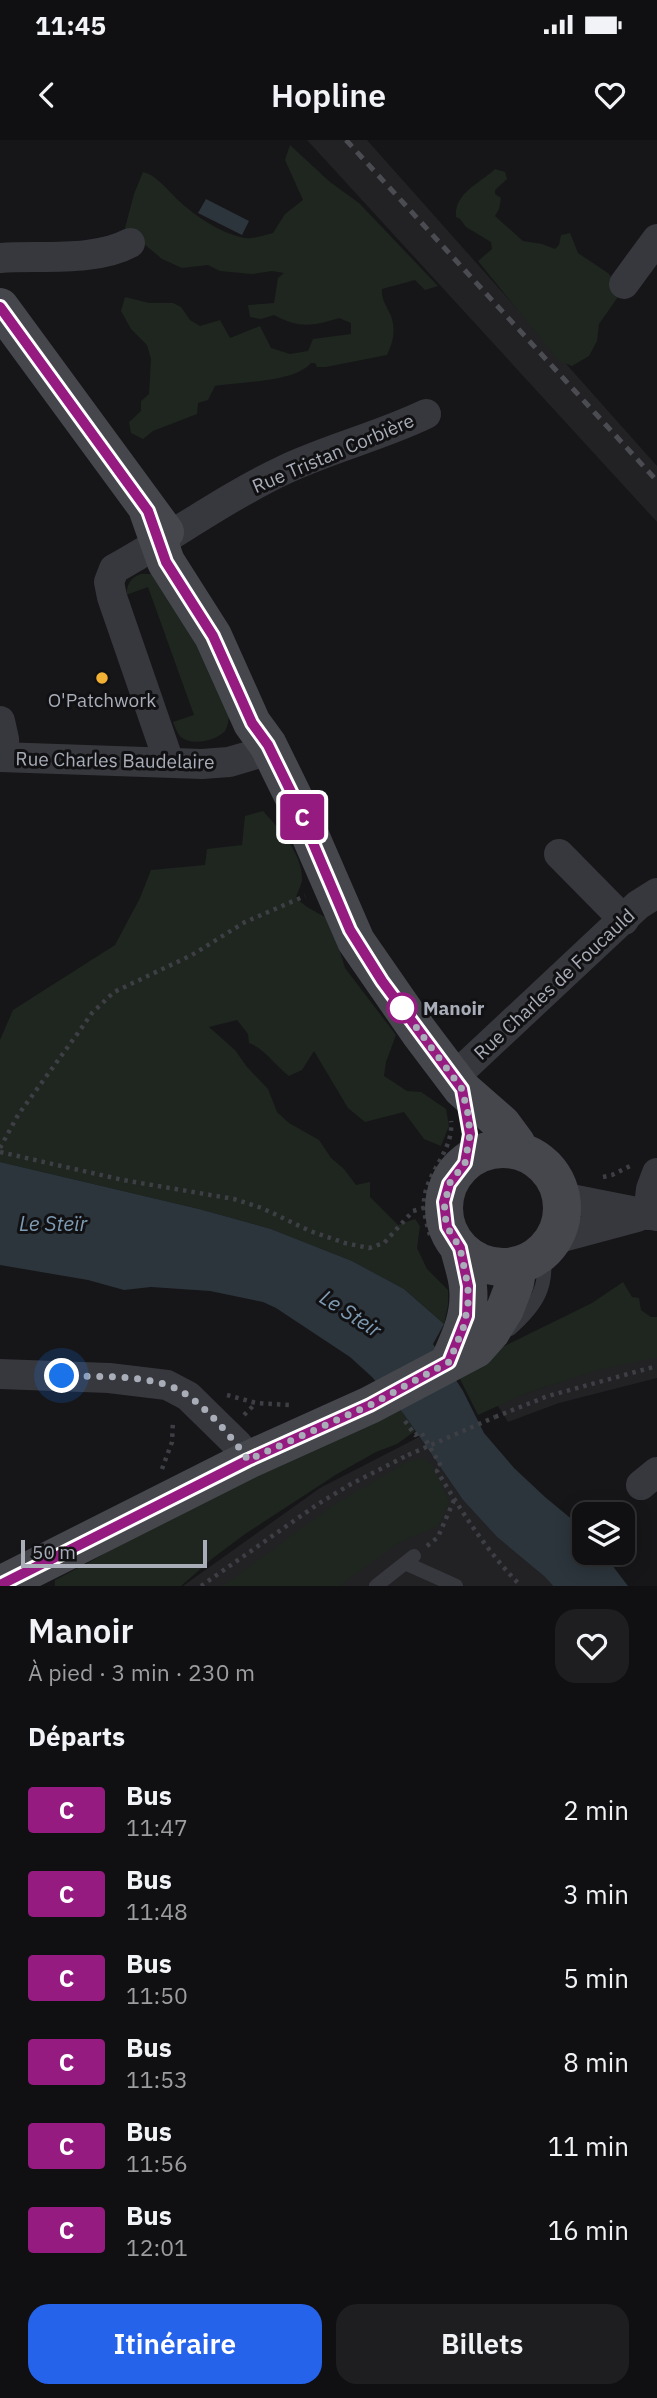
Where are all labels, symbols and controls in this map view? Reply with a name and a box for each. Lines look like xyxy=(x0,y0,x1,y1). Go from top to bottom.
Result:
text: 11:45 xyxy=(35,8,106,42)
text: Hopline xyxy=(271,74,386,116)
icon: back xyxy=(28,76,66,114)
icon: heart xyxy=(591,76,629,114)
street label: Rue Tristan Corbière xyxy=(248,408,418,498)
marker: O'Patchwork xyxy=(94,670,110,686)
place label: O'Patchwork xyxy=(48,688,156,712)
street label: Rue Charles Baudelaire xyxy=(15,746,215,774)
line badge: C xyxy=(279,794,325,840)
text: C xyxy=(294,801,310,833)
street label: Rue Charles de Foucauld xyxy=(469,903,639,1065)
marker: Manoir xyxy=(387,993,417,1023)
place label: Manoir xyxy=(423,996,485,1020)
water label: Le Steïr xyxy=(19,1209,88,1237)
water label: Le Steir xyxy=(315,1283,388,1344)
your location xyxy=(44,1358,79,1393)
map controls xyxy=(572,1502,635,1565)
button: layers xyxy=(572,1502,635,1565)
scale bar xyxy=(21,1537,206,1569)
text: 50 m xyxy=(32,1540,76,1564)
text: Manoir xyxy=(28,1609,133,1652)
button: heart xyxy=(555,1609,629,1683)
text: À pied · 3 min · 230 m xyxy=(28,1657,255,1687)
text: Départs xyxy=(28,1719,125,1753)
text: Bus xyxy=(126,1778,172,1812)
text: 2 min xyxy=(563,1793,629,1827)
text: C xyxy=(59,1794,74,1826)
text: 11:47 xyxy=(126,1812,188,1842)
text: Bus xyxy=(126,1862,172,1896)
text: 3 min xyxy=(563,1877,629,1911)
text: C xyxy=(59,1878,74,1910)
text: 11:48 xyxy=(126,1896,188,1926)
text: Bus xyxy=(126,1946,172,1980)
text: 5 min xyxy=(563,1961,629,1995)
text: C xyxy=(59,1962,74,1994)
text: 11:50 xyxy=(126,1980,188,2010)
text: Bus xyxy=(126,2030,172,2064)
text: 8 min xyxy=(563,2045,629,2079)
text: C xyxy=(59,2046,74,2078)
text: 11:53 xyxy=(126,2064,188,2094)
text: Bus xyxy=(126,2114,172,2148)
text: 11 min xyxy=(548,2129,629,2163)
text: C xyxy=(59,2130,74,2162)
text: 11:56 xyxy=(126,2148,188,2178)
text: Bus xyxy=(126,2198,172,2232)
text: 16 min xyxy=(548,2213,629,2247)
text: C xyxy=(59,2214,74,2246)
text: 12:01 xyxy=(126,2232,188,2262)
button: Itinéraire xyxy=(28,2304,322,2384)
button: Billets xyxy=(336,2304,629,2384)

